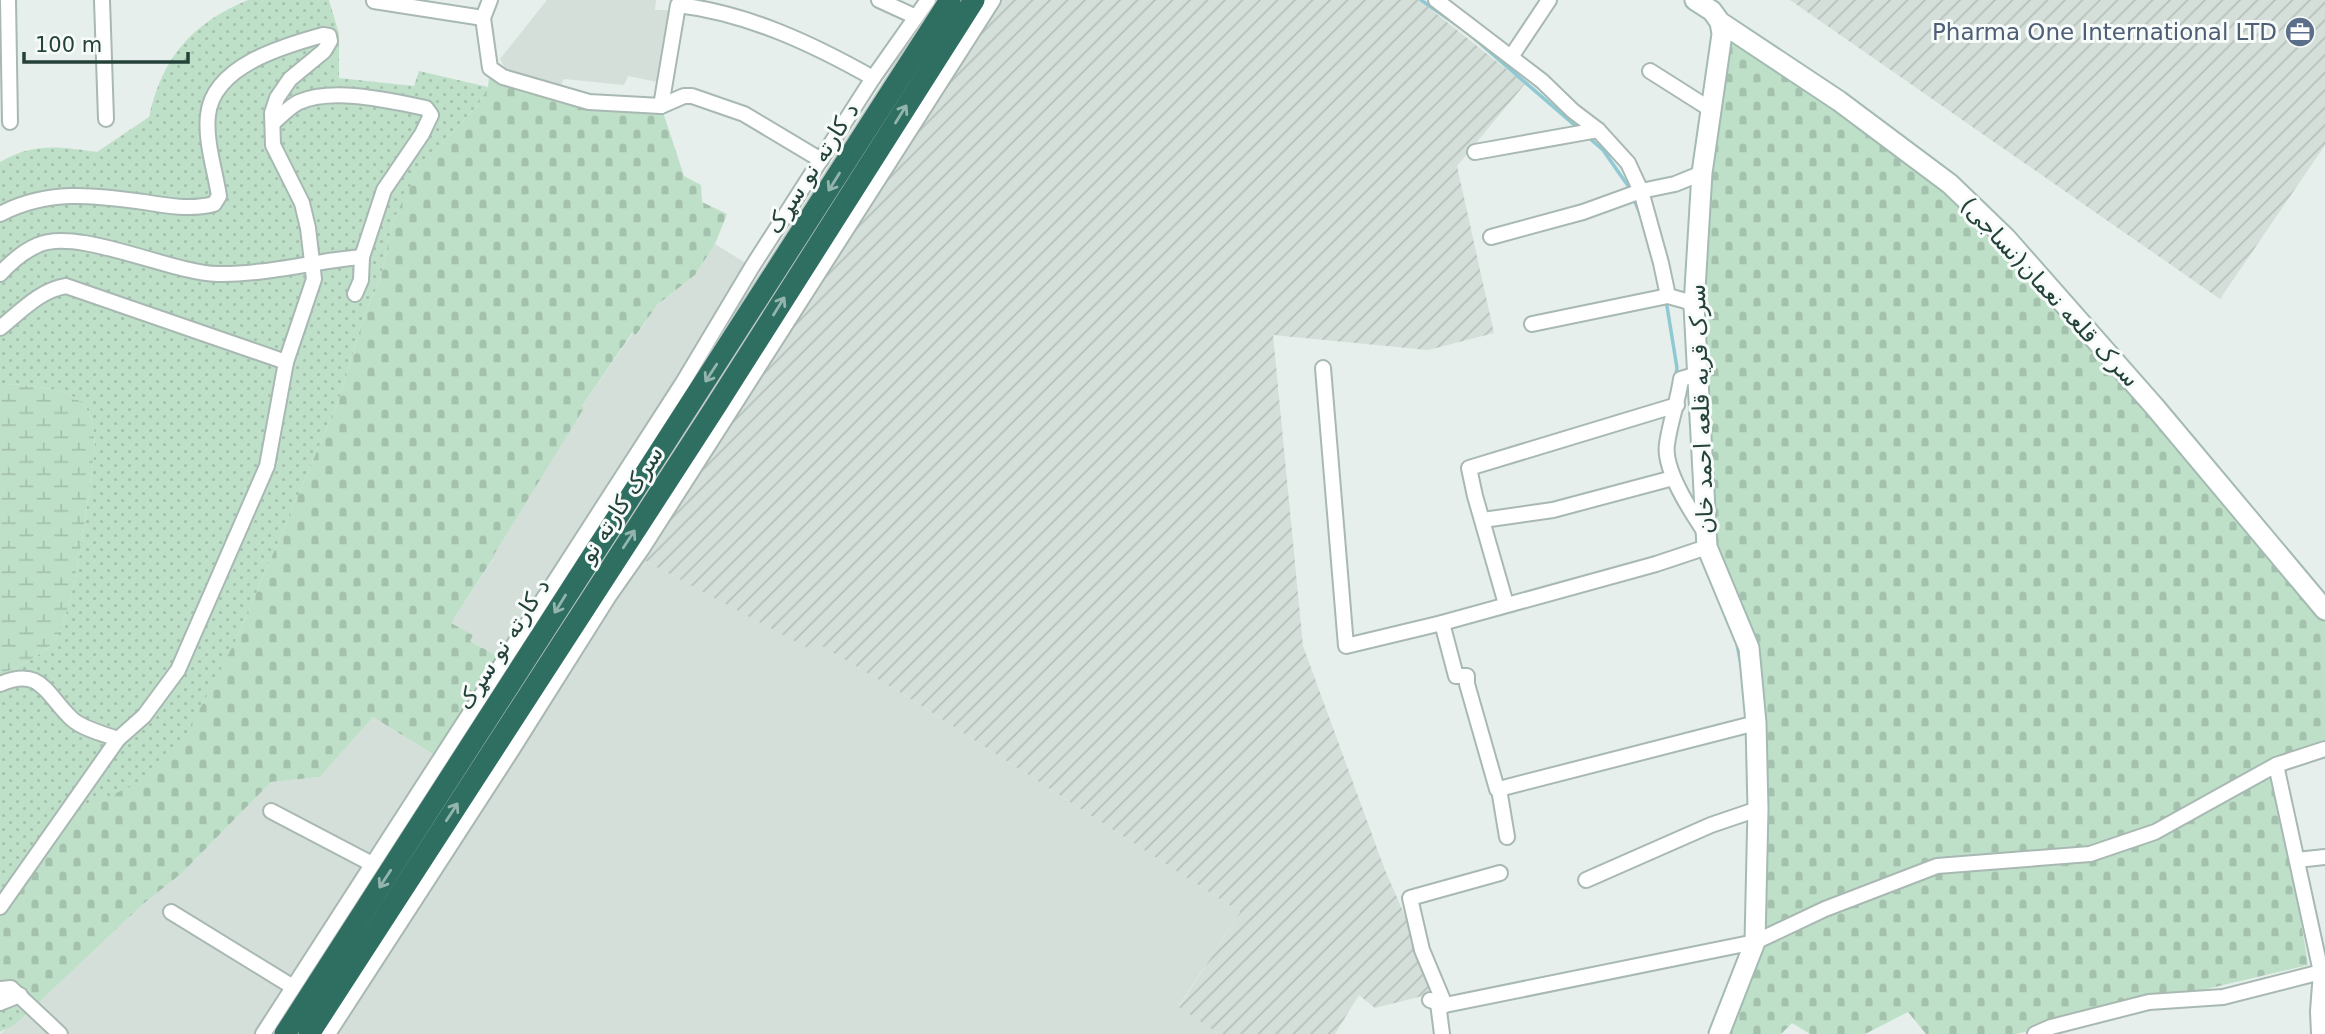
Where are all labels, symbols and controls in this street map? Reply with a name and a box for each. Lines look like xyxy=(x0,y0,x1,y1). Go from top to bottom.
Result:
office icon: Pharma One International LTD xyxy=(2283,15,2317,49)
place label: Pharma One International LTD xyxy=(1932,19,2277,45)
scale bar xyxy=(24,21,189,65)
text: 100 m xyxy=(35,33,102,57)
street label: د کارته نو سړک xyxy=(760,98,865,239)
one-way arrow xyxy=(894,105,908,125)
one-way arrow xyxy=(827,171,841,191)
street label: سرک قلعه نعمان(نساجی) xyxy=(1955,192,2144,393)
street label: سرک قریه قلعه احمد خان xyxy=(1684,283,1719,535)
one-way arrow xyxy=(772,297,786,317)
one-way arrow xyxy=(703,362,717,382)
street label: سرک کارته نو xyxy=(573,441,669,568)
one-way arrow xyxy=(622,530,636,549)
street label: د کارته نو سړک xyxy=(451,574,556,715)
one-way arrow xyxy=(552,594,566,614)
one-way arrow xyxy=(446,803,460,823)
one-way arrow xyxy=(378,869,392,889)

